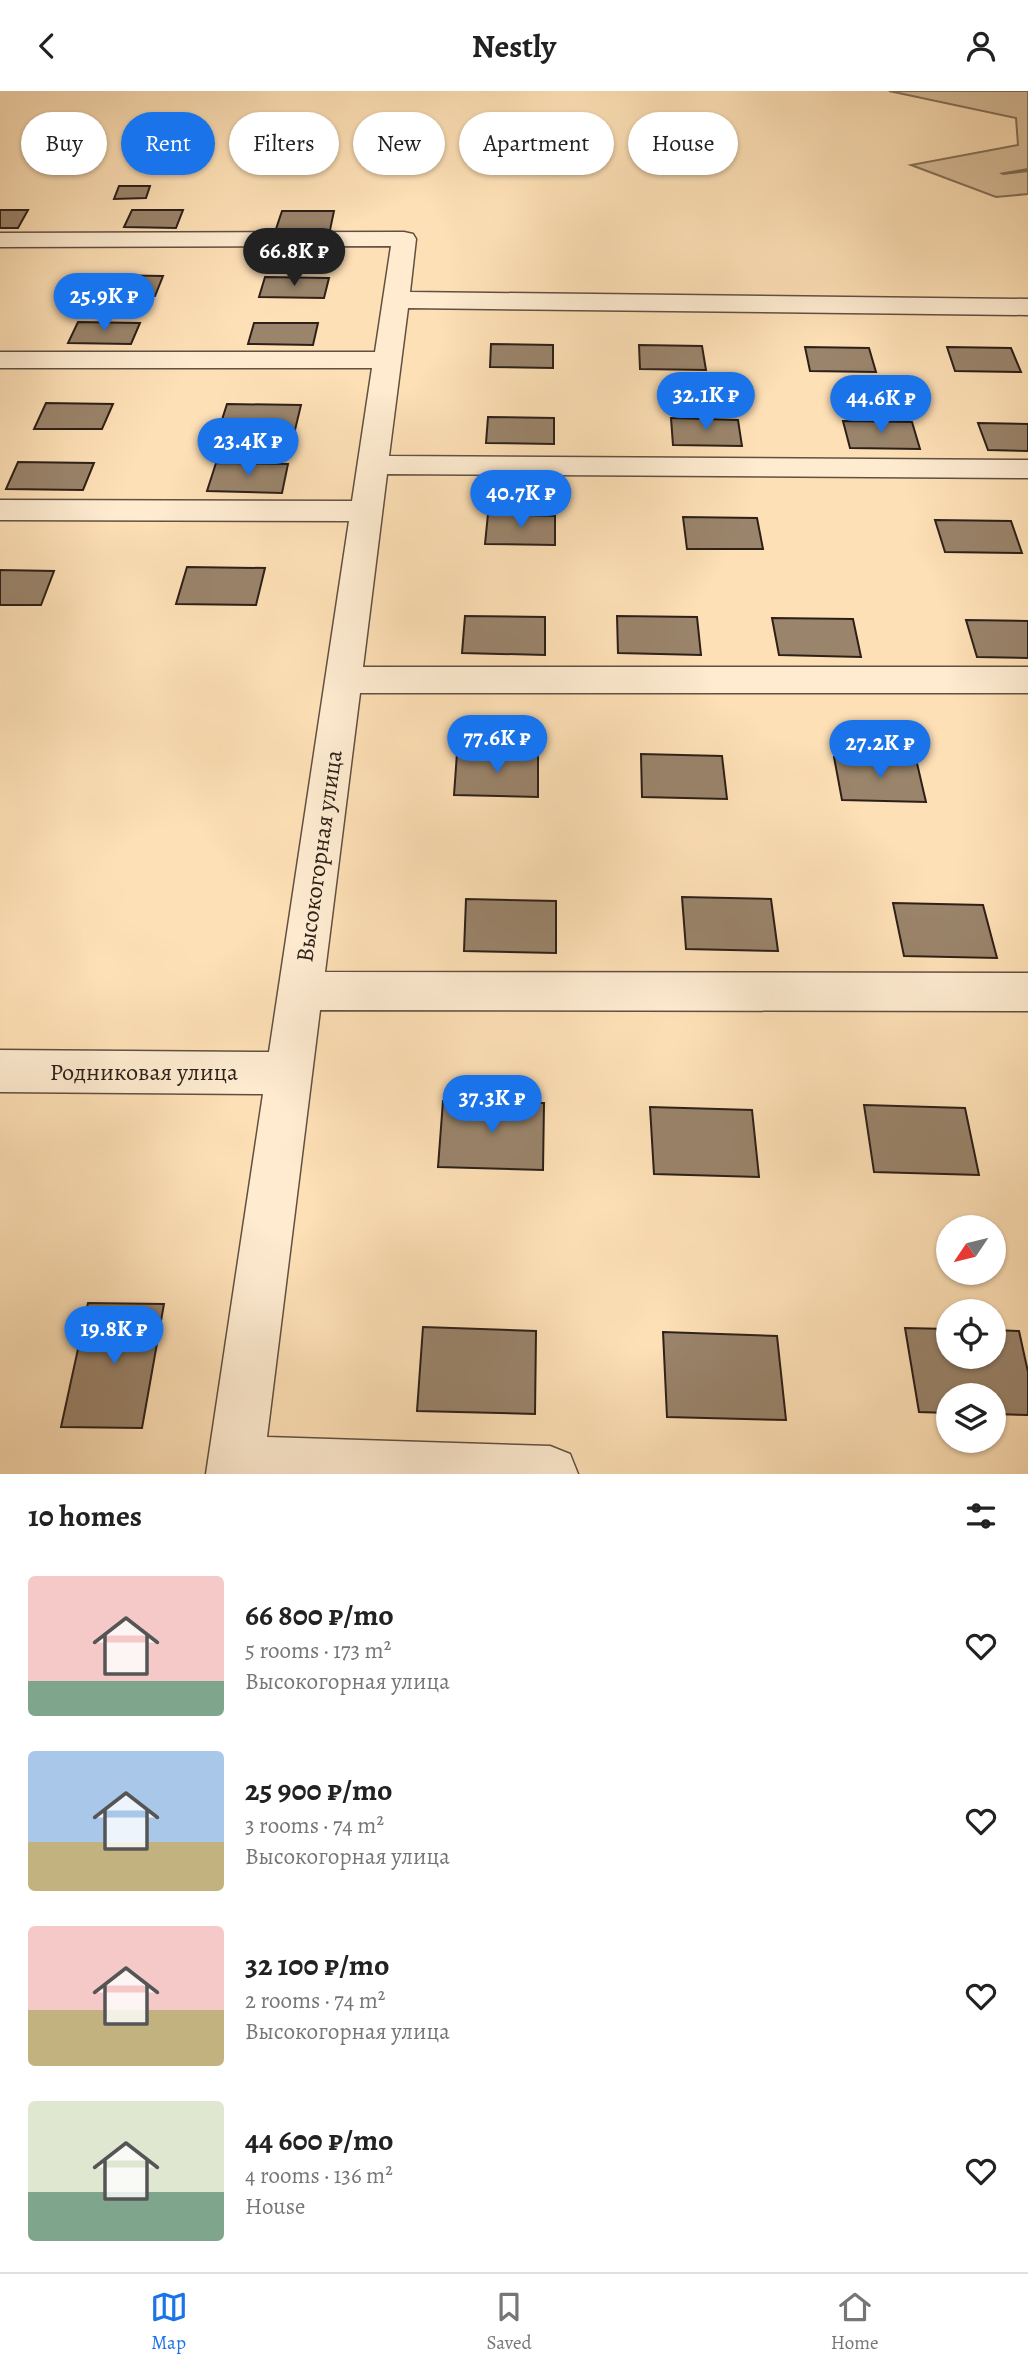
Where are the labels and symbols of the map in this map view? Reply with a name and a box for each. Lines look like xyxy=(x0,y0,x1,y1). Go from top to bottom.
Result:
pin: 66.8K ₽ xyxy=(229,229,359,288)
pin: 25.9K ₽ xyxy=(39,273,169,333)
pin: 32.1K ₽ xyxy=(641,373,771,432)
pin: 44.6K ₽ xyxy=(816,375,946,435)
pin: 23.4K ₽ xyxy=(183,419,313,478)
pin: 40.7K ₽ xyxy=(456,471,586,530)
pin: 77.6K ₽ xyxy=(432,715,562,775)
pin: 27.2K ₽ xyxy=(815,721,945,780)
street label: Высокогорная улица xyxy=(288,748,350,964)
street label: Родниковая улица xyxy=(50,1056,238,1088)
pin: 37.3K ₽ xyxy=(427,1075,557,1135)
north arrow xyxy=(936,1215,1006,1285)
pin: 19.8K ₽ xyxy=(49,1307,179,1366)

